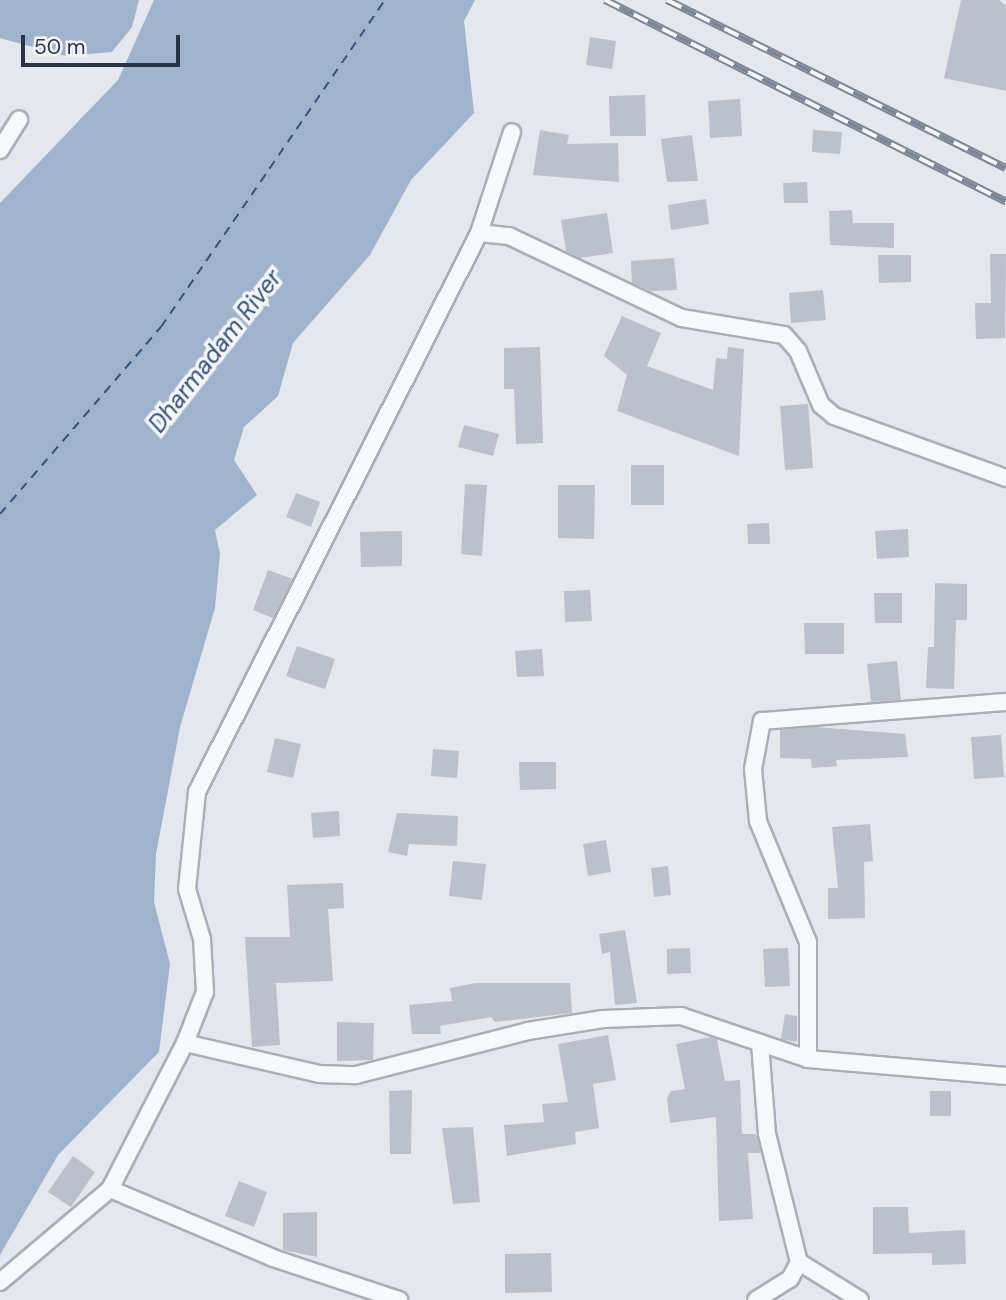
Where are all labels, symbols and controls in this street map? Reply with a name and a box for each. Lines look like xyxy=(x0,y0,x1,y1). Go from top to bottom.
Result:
scale bar xyxy=(24,21,184,65)
text: 50 m xyxy=(34,33,85,61)
water label: Dharmadam River xyxy=(143,264,287,438)

